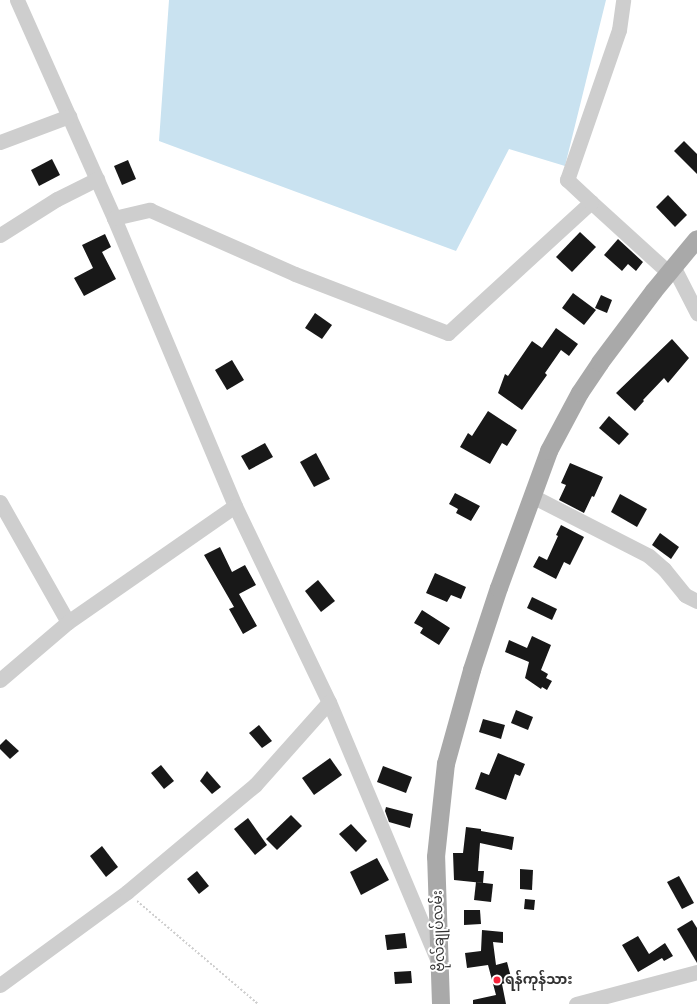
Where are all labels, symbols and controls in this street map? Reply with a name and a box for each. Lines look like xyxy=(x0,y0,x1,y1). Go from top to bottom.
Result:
street label: ဗိုလ်ချုပ်လမ်း xyxy=(429,890,449,972)
place label: ရန်ကုန်သား xyxy=(505,972,573,988)
marker: ရန်ကုန်သား xyxy=(492,975,502,985)

